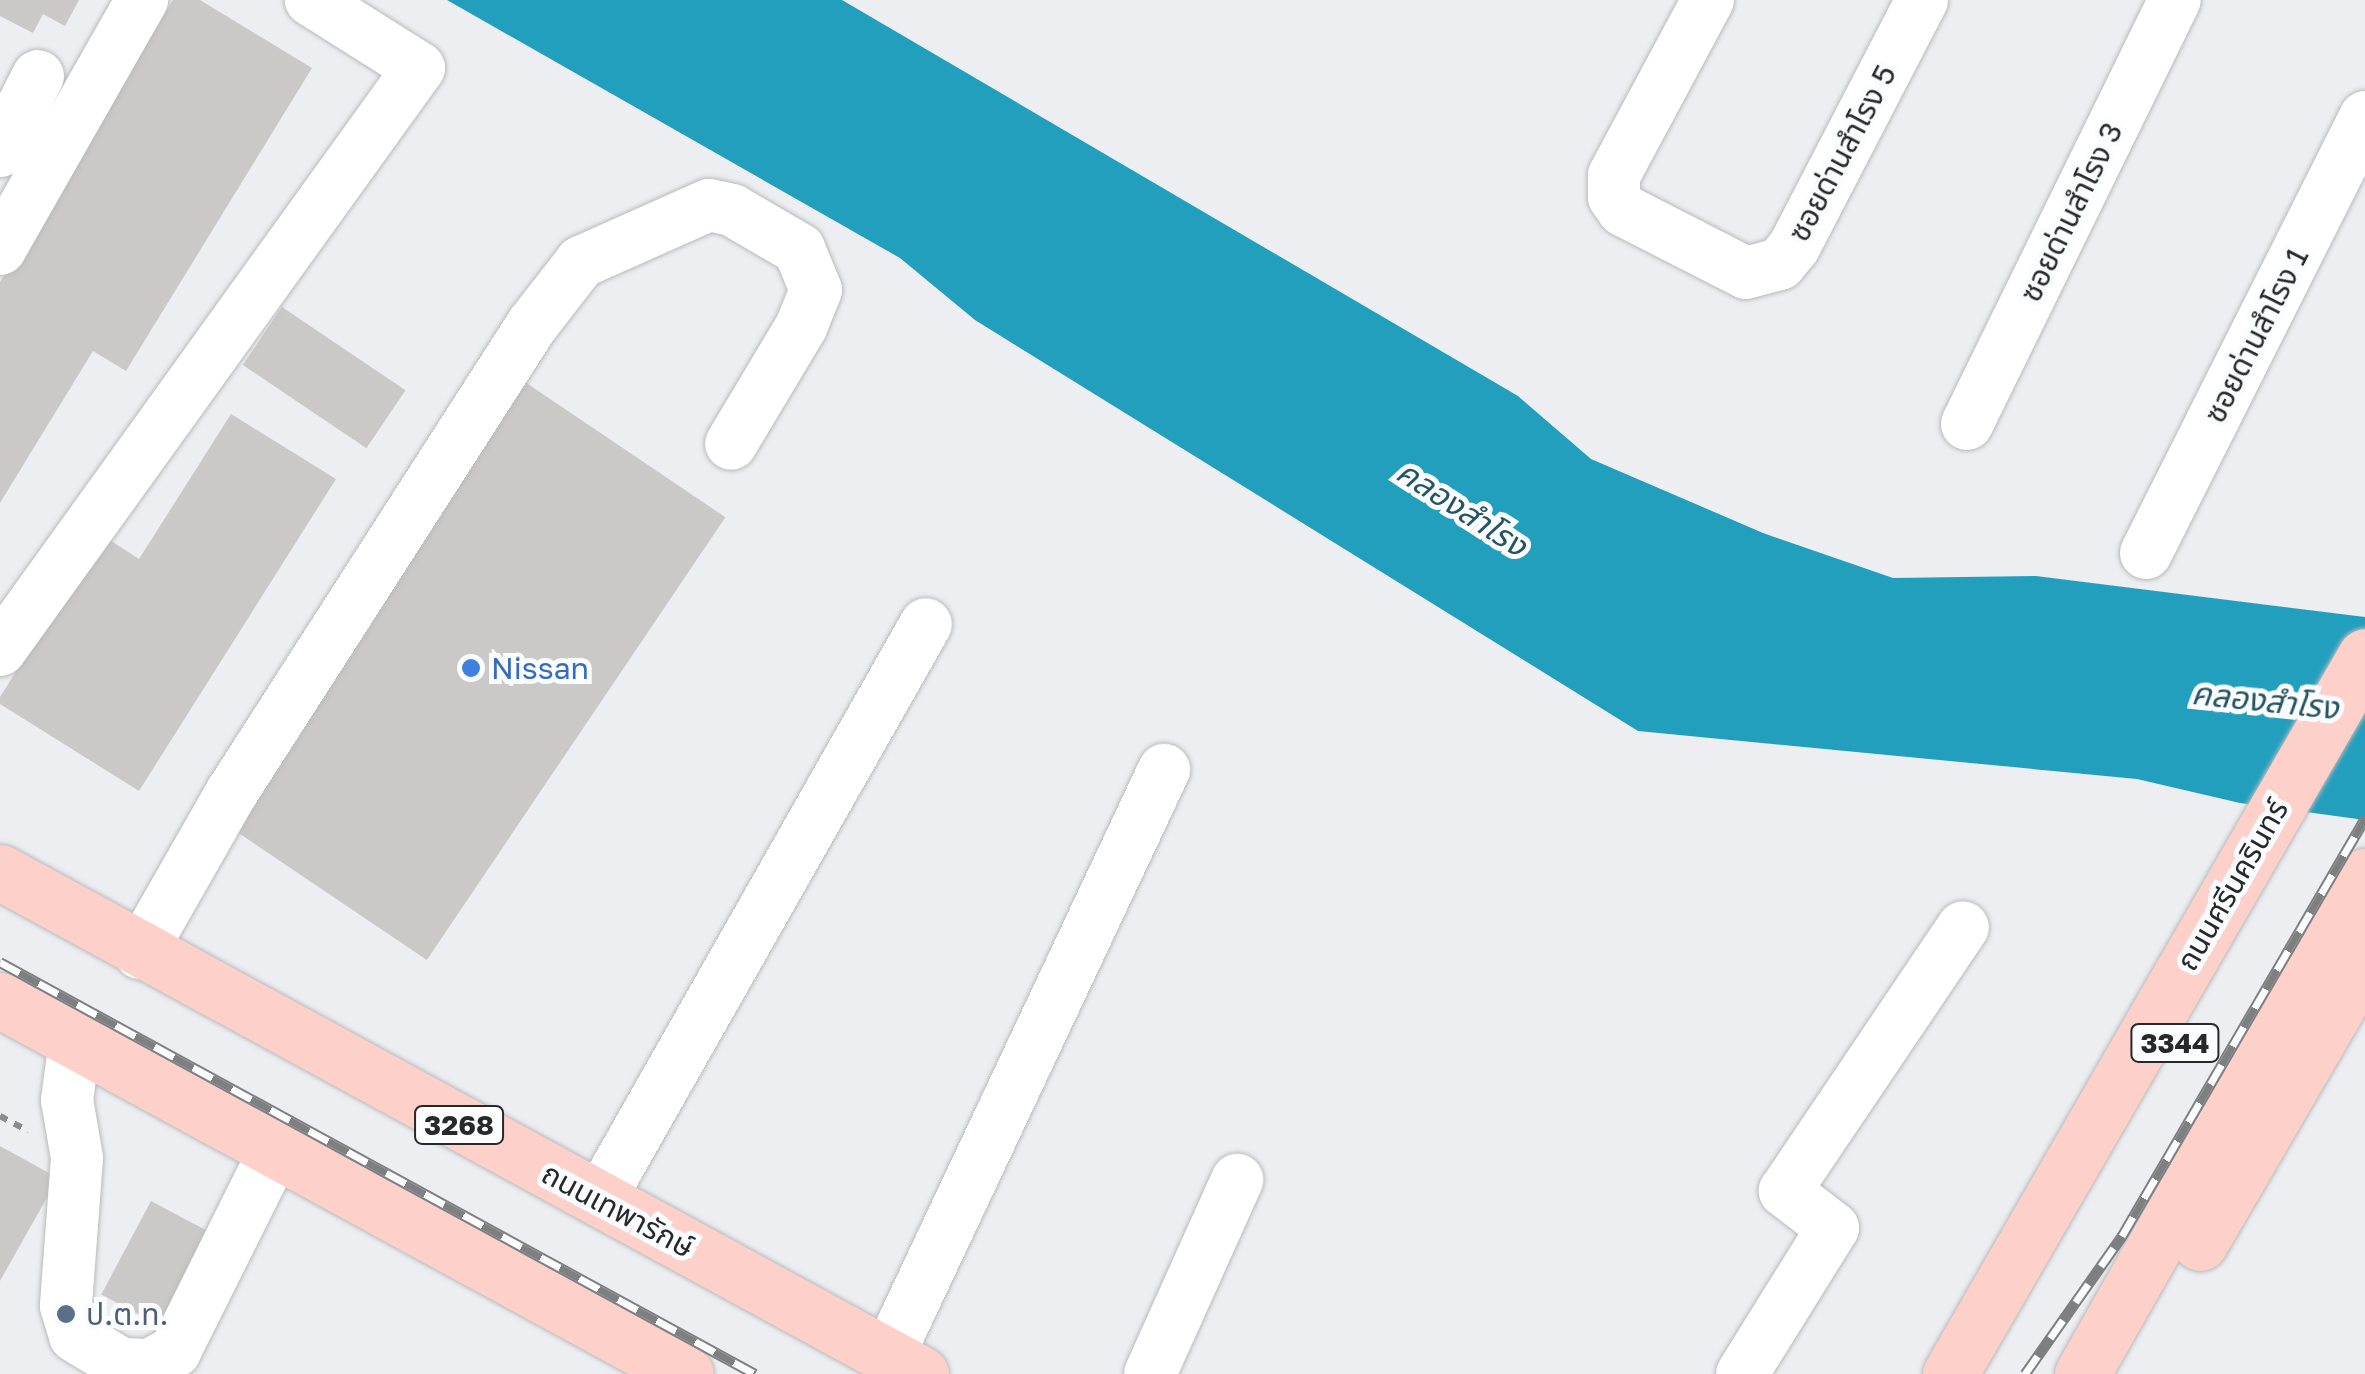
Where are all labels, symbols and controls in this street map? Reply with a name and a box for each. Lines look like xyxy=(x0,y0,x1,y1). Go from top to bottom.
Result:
street label: ซอยด่านสำโรง 5 xyxy=(1780,59,1904,247)
street label: ซอยด่านสำโรง 3 xyxy=(2012,117,2130,307)
street label: ซอยด่านสำโรง 1 xyxy=(2196,241,2316,429)
water label: คลองสำโรง xyxy=(1390,452,1534,564)
place label: Nissan xyxy=(491,650,589,686)
marker: Nissan xyxy=(460,657,482,679)
water label: คลองสำโรง xyxy=(2190,673,2340,727)
street label: ถนนศรีนครินทร์ xyxy=(2169,793,2295,977)
road number: 3344 xyxy=(2130,1020,2220,1066)
road number: 3268 xyxy=(414,1102,504,1148)
street label: ถนนเทพารักษ์ xyxy=(536,1155,700,1265)
place label: ป.ต.ท. xyxy=(86,1296,168,1332)
marker: ป.ต.ท. xyxy=(55,1303,77,1325)

